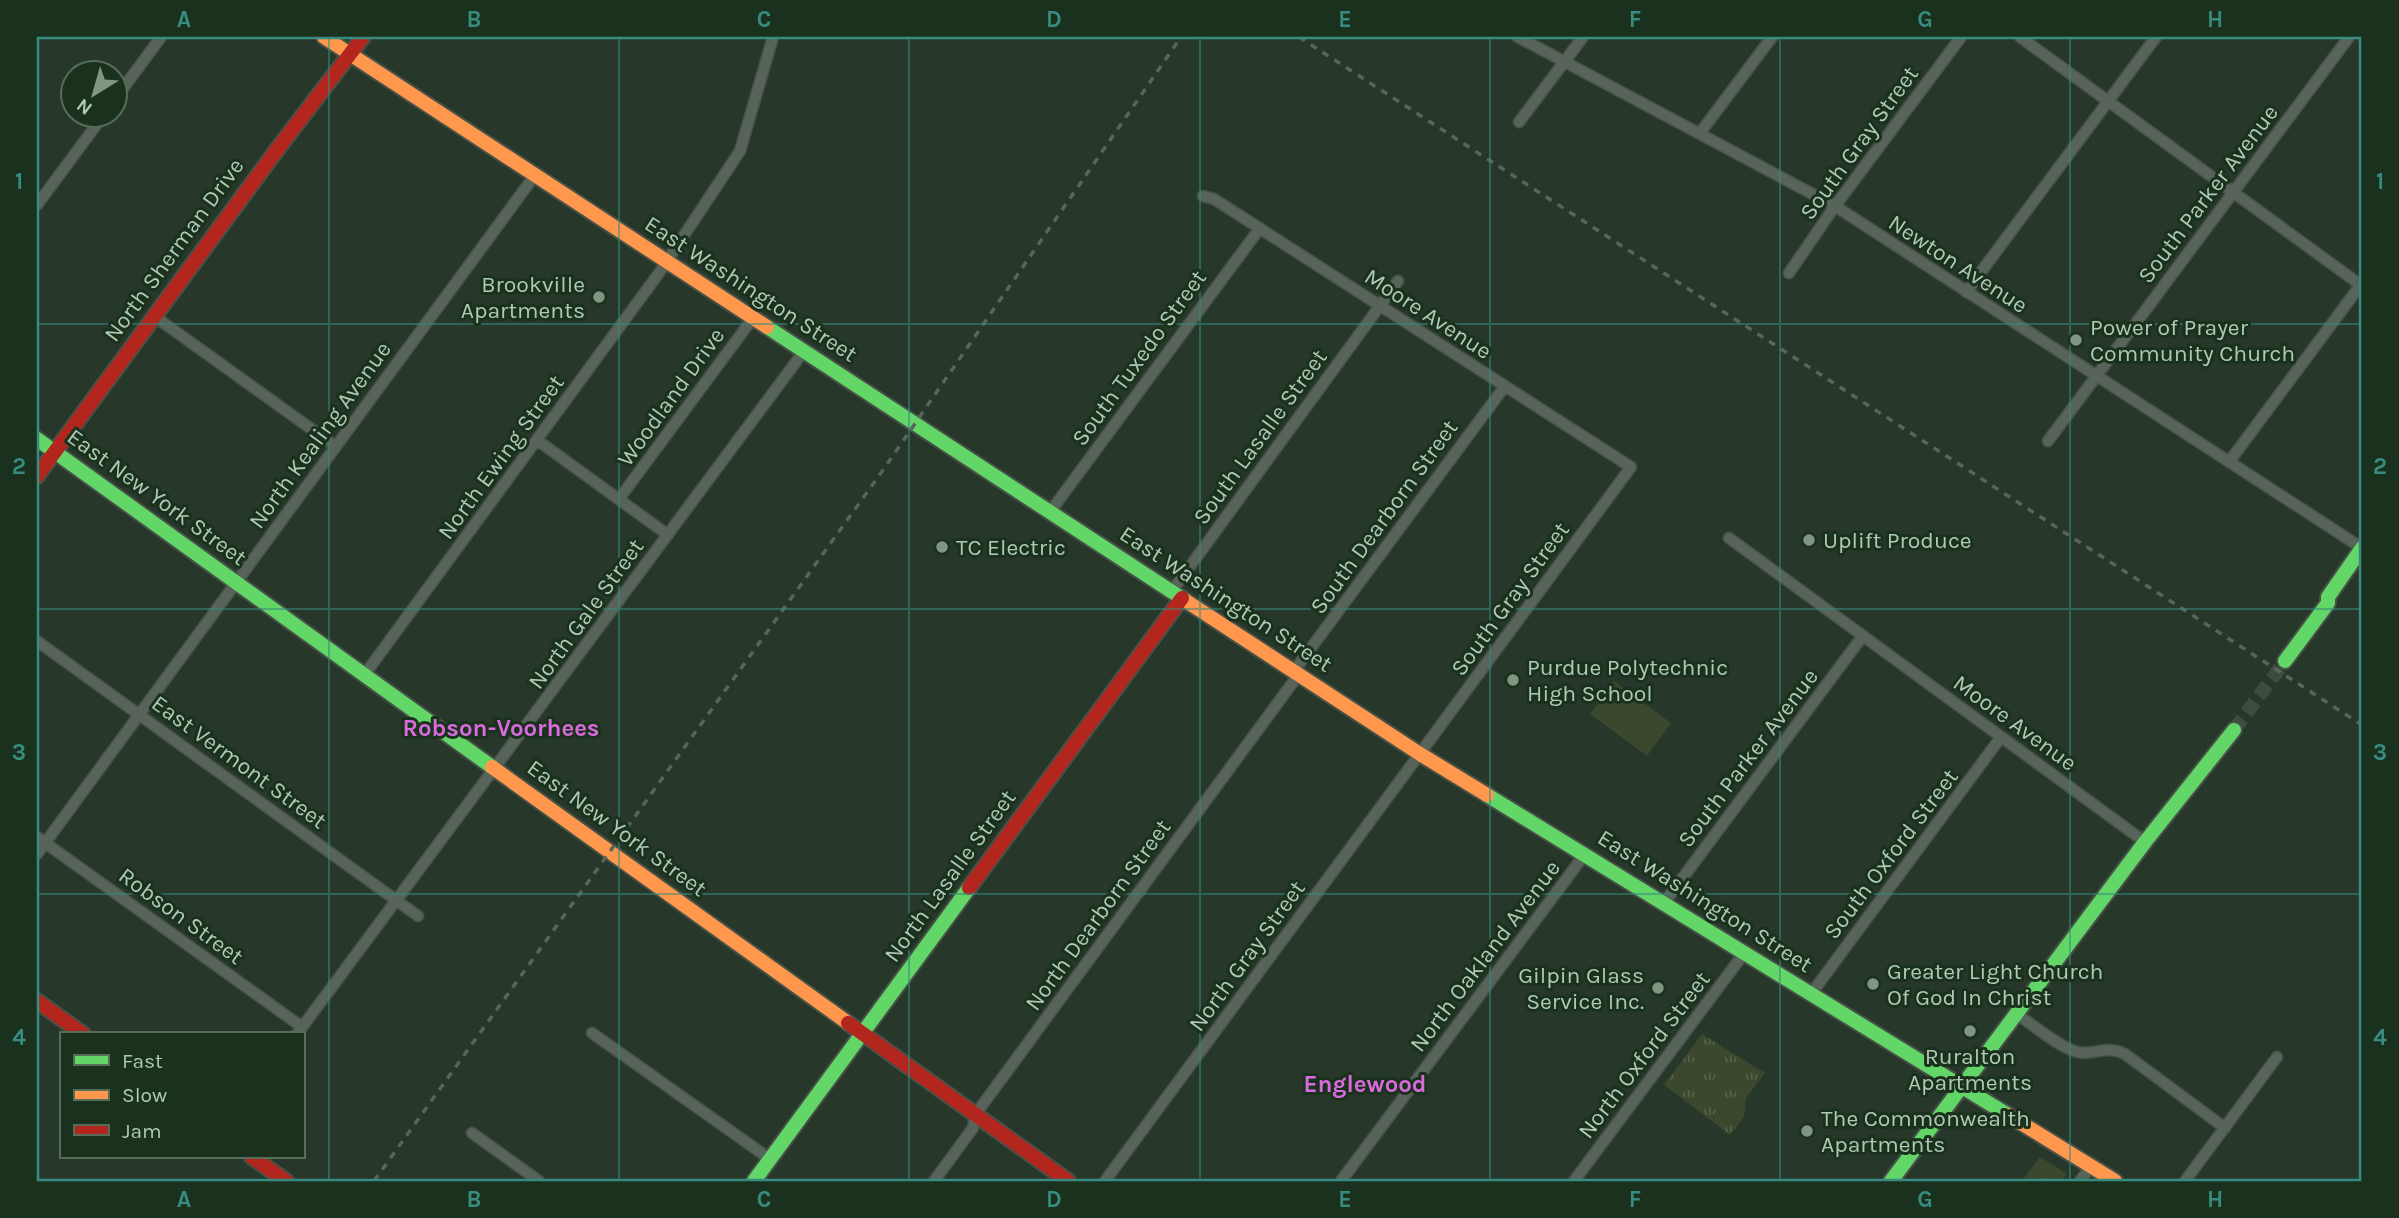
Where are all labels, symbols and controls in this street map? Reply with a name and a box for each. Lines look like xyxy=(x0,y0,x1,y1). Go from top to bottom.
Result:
text: A xyxy=(177,6,191,33)
text: B xyxy=(467,6,481,33)
text: C xyxy=(757,6,771,33)
text: D xyxy=(1046,6,1062,33)
text: E xyxy=(1338,6,1352,33)
text: F xyxy=(1629,6,1641,33)
text: G xyxy=(1917,6,1933,33)
text: H xyxy=(2207,6,2223,33)
north arrow xyxy=(60,60,130,130)
street label: South Gray Street xyxy=(1794,61,1924,225)
text: N xyxy=(72,94,96,120)
street label: South Parker Avenue xyxy=(2132,99,2284,289)
street label: North Sherman Drive xyxy=(98,153,250,347)
text: 1 xyxy=(15,168,23,195)
text: 1 xyxy=(2376,168,2384,195)
street label: Newton Avenue xyxy=(1883,209,2033,319)
street label: East Washington Street xyxy=(640,210,862,368)
street label: Moore Avenue xyxy=(1359,263,1497,365)
street label: South Tuxedo Street xyxy=(1066,265,1212,451)
place label: Brookville Apartments xyxy=(461,271,585,324)
marker: Brookville Apartments xyxy=(591,289,607,305)
place label: Power of Prayer Community Church xyxy=(2090,314,2295,367)
street label: Woodland Drive xyxy=(612,323,730,471)
marker: Power of Prayer Community Church xyxy=(2068,332,2084,348)
street label: North Kealing Avenue xyxy=(243,336,397,534)
street label: South Lasalle Street xyxy=(1187,344,1333,530)
street label: North Ewing Street xyxy=(432,369,570,544)
street label: South Dearborn Street xyxy=(1304,414,1464,619)
street label: East New York Street xyxy=(62,423,252,571)
text: 2 xyxy=(12,453,26,480)
text: 2 xyxy=(2373,453,2387,480)
street label: South Gray Street xyxy=(1445,517,1575,681)
street label: East Washington Street xyxy=(1115,520,1337,678)
place label: Uplift Produce xyxy=(1823,527,1972,554)
marker: Uplift Produce xyxy=(1801,532,1817,548)
street label: North Gale Street xyxy=(522,533,650,694)
place label: TC Electric xyxy=(956,534,1066,561)
marker: TC Electric xyxy=(934,539,950,555)
place label: Purdue Polytechnic High School xyxy=(1527,654,1728,707)
street label: South Parker Avenue xyxy=(1672,663,1824,853)
street label: Moore Avenue xyxy=(1948,669,2082,777)
marker: Purdue Polytechnic High School xyxy=(1505,672,1521,688)
street label: East Vermont Street xyxy=(146,690,332,835)
district label: Robson-Voorhees xyxy=(402,714,600,742)
text: 3 xyxy=(12,739,26,766)
text: 3 xyxy=(2373,739,2387,766)
street label: East New York Street xyxy=(522,754,712,902)
street label: South Oxford Street xyxy=(1818,763,1964,944)
street label: North Lasalle Street xyxy=(879,784,1022,967)
street label: North Dearborn Street xyxy=(1020,814,1177,1016)
street label: East Washington Street xyxy=(1593,824,1817,978)
street label: North Oakland Avenue xyxy=(1404,855,1566,1057)
street label: Robson Street xyxy=(113,862,249,970)
street label: North Gray Street xyxy=(1183,875,1311,1037)
place label: Greater Light Church Of God In Christ xyxy=(1887,958,2103,1011)
place label: Gilpin Glass Service Inc. xyxy=(1518,962,1644,1015)
street label: North Oxford Street xyxy=(1572,966,1716,1144)
marker: Greater Light Church Of God In Christ xyxy=(1865,976,1881,992)
marker: Gilpin Glass Service Inc. xyxy=(1650,980,1666,996)
marker: Ruralton Apartments xyxy=(1962,1023,1978,1039)
text: 4 xyxy=(12,1024,26,1051)
text: 4 xyxy=(2373,1024,2387,1051)
legend xyxy=(60,1032,304,1158)
place label: Ruralton Apartments xyxy=(1908,1043,2032,1096)
text: Fast xyxy=(122,1049,163,1073)
district label: Englewood xyxy=(1303,1070,1427,1098)
text: Slow xyxy=(122,1083,167,1107)
place label: The Commonwealth Apartments xyxy=(1821,1105,2030,1158)
text: Jam xyxy=(122,1119,162,1143)
marker: The Commonwealth Apartments xyxy=(1799,1123,1815,1139)
text: A xyxy=(177,1186,191,1213)
text: B xyxy=(467,1186,481,1213)
text: C xyxy=(757,1186,771,1213)
text: D xyxy=(1046,1186,1062,1213)
text: E xyxy=(1338,1186,1352,1213)
text: F xyxy=(1629,1186,1641,1213)
text: G xyxy=(1917,1186,1933,1213)
text: H xyxy=(2207,1186,2223,1213)

